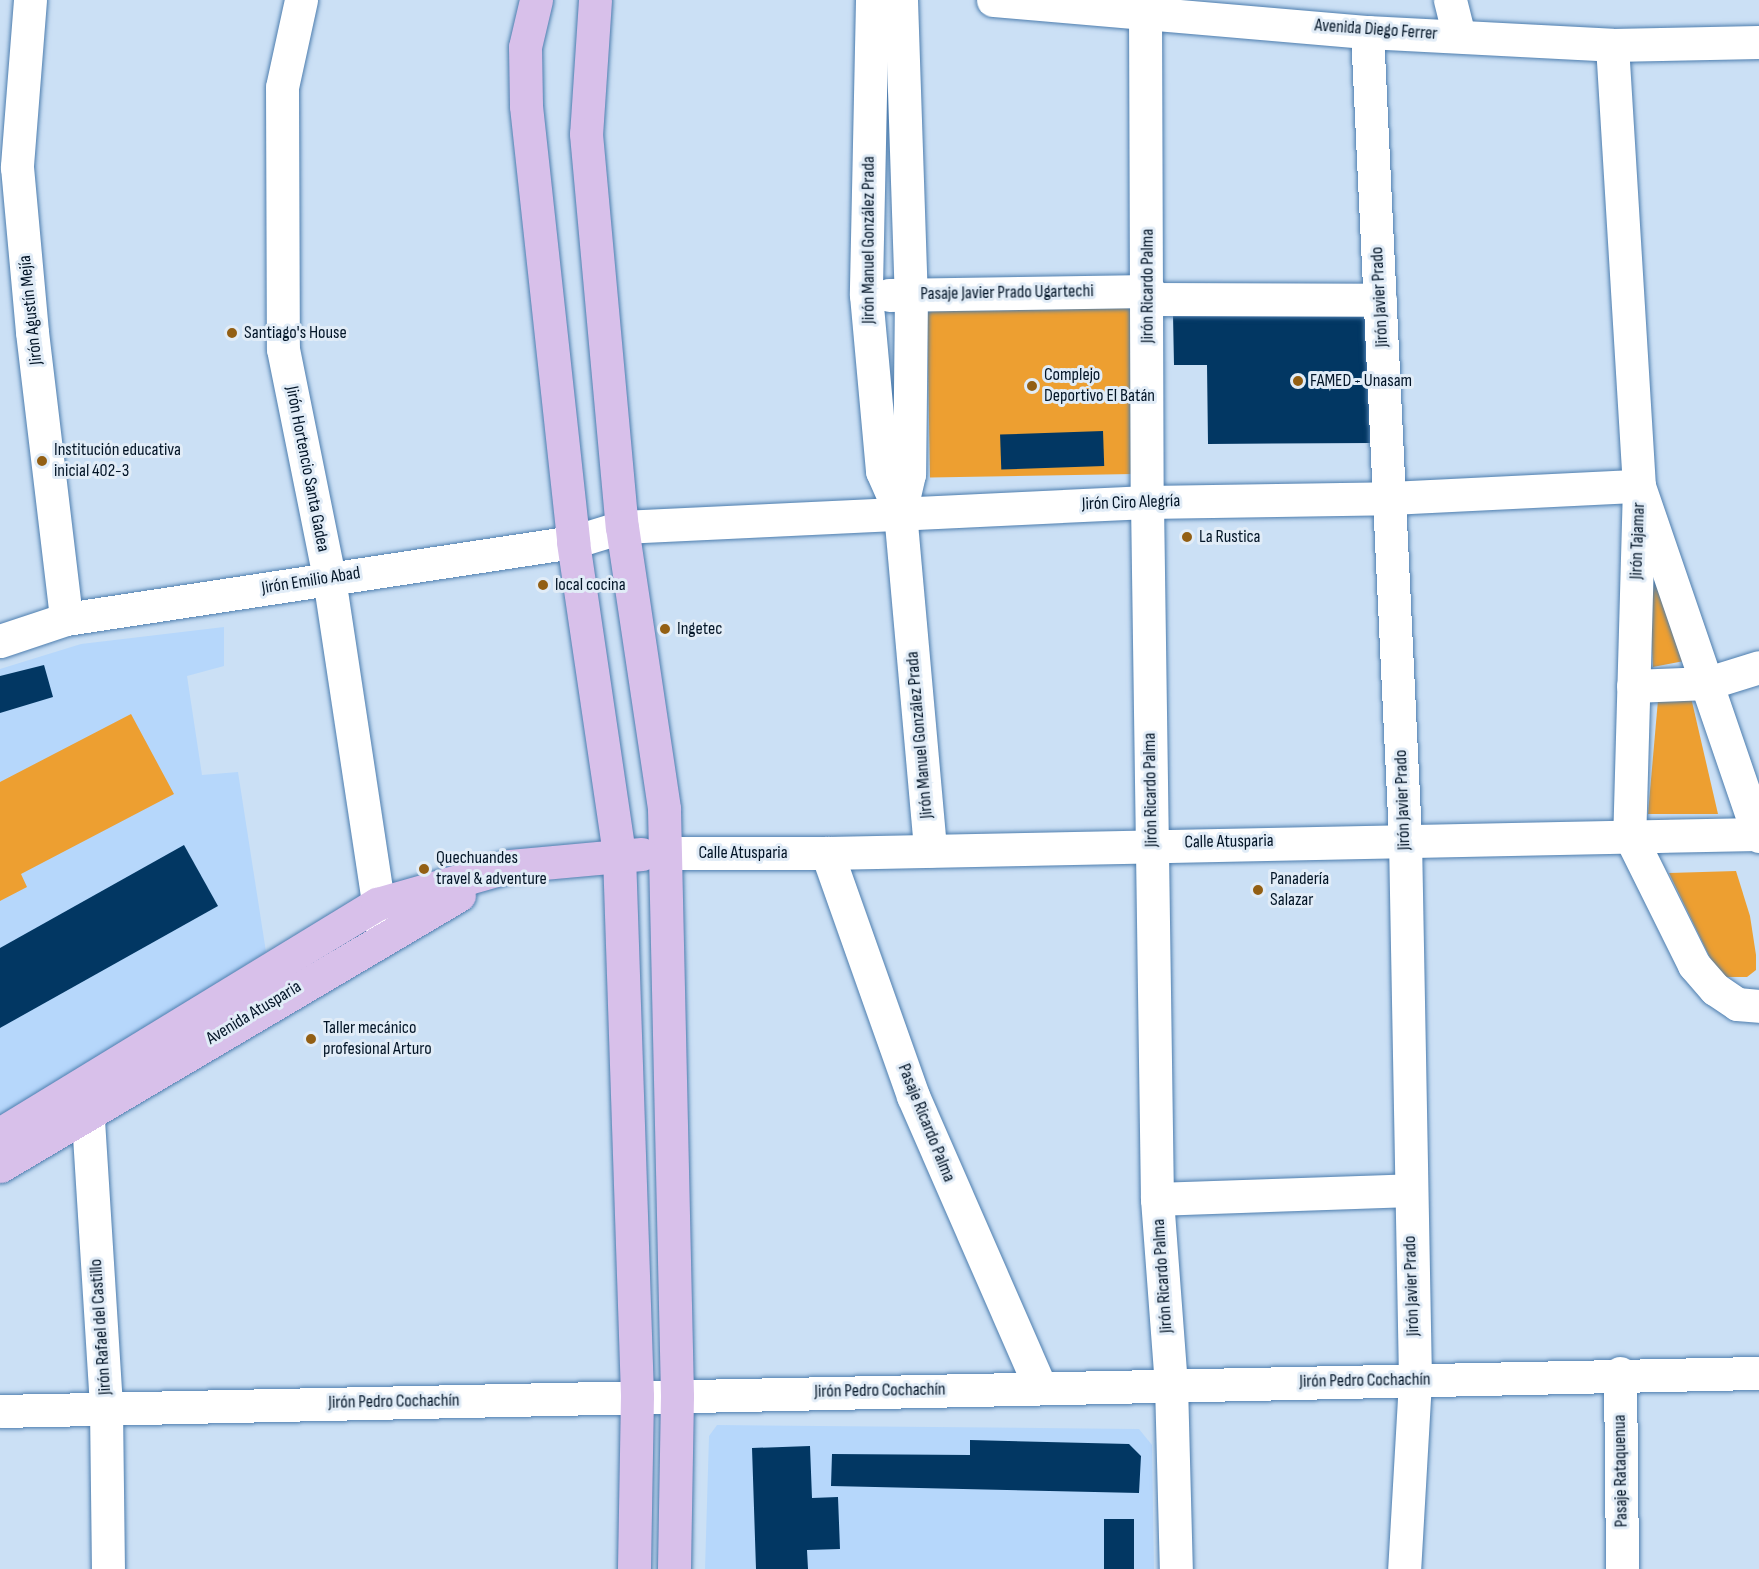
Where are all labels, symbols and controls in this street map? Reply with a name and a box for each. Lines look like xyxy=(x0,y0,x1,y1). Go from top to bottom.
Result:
street label: Avenida Diego Ferrer xyxy=(1314,15,1438,45)
street label: Jirón Manuel González Prada xyxy=(858,156,880,324)
street label: Jirón Ricardo Palma xyxy=(1137,229,1159,343)
street label: Jirón Javier Prado xyxy=(1367,246,1393,348)
street label: Jirón Agustín Mejía xyxy=(15,254,47,366)
street label: Pasaje Javier Prado Ugartechi xyxy=(920,281,1094,305)
place label: Santiago's House xyxy=(244,322,347,344)
marker: Santiago's House xyxy=(225,326,239,340)
place label: Complejo Deportivo El Batán xyxy=(1044,365,1155,407)
place label: FAMED - Unasam xyxy=(1310,370,1412,392)
marker: FAMED - Unasam xyxy=(1291,374,1305,388)
marker: Complejo Deportivo El Batán xyxy=(1025,379,1039,393)
street label: Jirón Hortencio Santa Gadea xyxy=(280,384,334,554)
place label: Institución educativa inicial 402-3 xyxy=(54,440,181,482)
marker: Institución educativa inicial 402-3 xyxy=(35,454,49,468)
street label: Jirón Ciro Alegría xyxy=(1081,490,1181,516)
street label: Jirón Tajamar xyxy=(1626,502,1650,580)
place label: La Rustica xyxy=(1199,526,1260,548)
marker: La Rustica xyxy=(1180,530,1194,544)
street label: Jirón Emilio Abad xyxy=(260,563,362,599)
place label: local cocina xyxy=(555,574,626,596)
marker: local cocina xyxy=(536,578,550,592)
place label: Ingetec xyxy=(677,618,722,640)
marker: Ingetec xyxy=(658,622,672,636)
street label: Jirón Manuel González Prada xyxy=(902,651,938,819)
street label: Jirón Ricardo Palma xyxy=(1139,733,1163,847)
street label: Jirón Javier Prado xyxy=(1390,749,1416,851)
street label: Calle Atusparia xyxy=(1184,830,1274,854)
street label: Calle Atusparia xyxy=(698,842,788,864)
place label: Quechuandes travel & adventure xyxy=(436,848,547,890)
marker: Quechuandes travel & adventure xyxy=(417,862,431,876)
place label: Panadería Salazar xyxy=(1270,869,1329,912)
marker: Panadería Salazar xyxy=(1251,883,1265,897)
street label: Avenida Atusparia xyxy=(203,976,305,1050)
place label: Taller mecánico profesional Arturo xyxy=(323,1018,432,1060)
marker: Taller mecánico profesional Arturo xyxy=(304,1032,318,1046)
street label: Pasaje Ricardo Palma xyxy=(893,1061,959,1185)
street label: Jirón Ricardo Palma xyxy=(1148,1218,1178,1334)
street label: Jirón Javier Prado xyxy=(1399,1235,1425,1337)
street label: Jirón Rafael del Castillo xyxy=(85,1258,117,1396)
street label: Jirón Pedro Cochachín xyxy=(1299,1369,1431,1393)
street label: Jirón Pedro Cochachín xyxy=(814,1379,946,1403)
street label: Jirón Pedro Cochachín xyxy=(328,1390,460,1414)
street label: Pasaje Rataquenua xyxy=(1609,1414,1633,1528)

